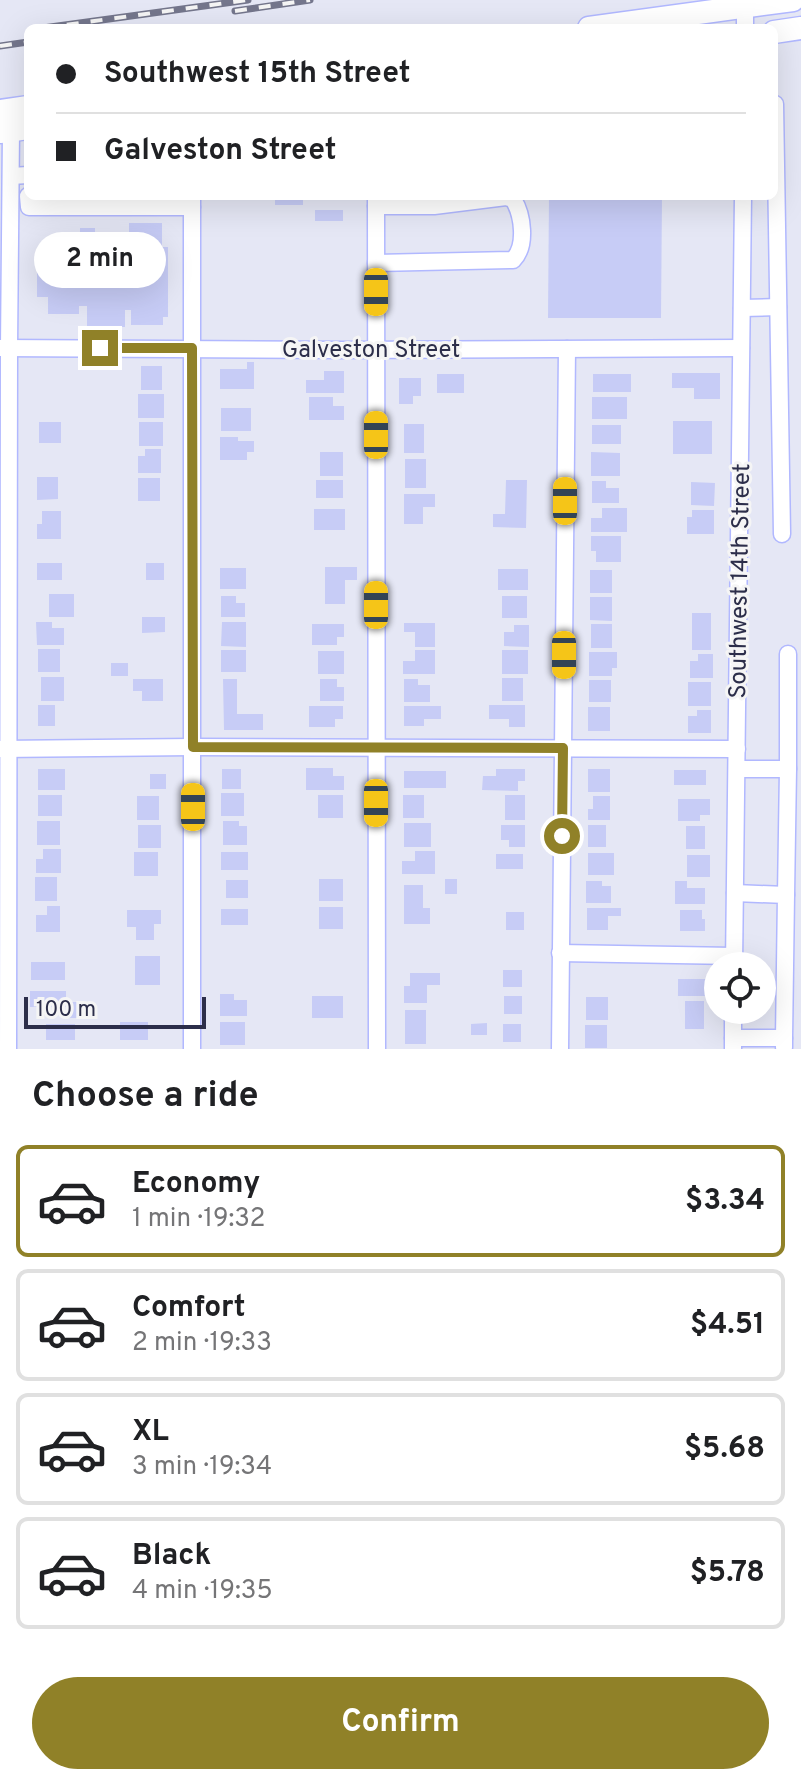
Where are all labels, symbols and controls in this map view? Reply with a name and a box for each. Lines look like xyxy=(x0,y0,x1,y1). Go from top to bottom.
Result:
text: Southwest 15th Street xyxy=(104,56,410,93)
text: Galveston Street xyxy=(104,133,337,170)
callout: 2 min xyxy=(34,232,166,288)
text: 2 min xyxy=(66,243,134,276)
car xyxy=(364,268,388,316)
route end xyxy=(82,330,118,366)
street label: Galveston Street xyxy=(282,336,460,366)
car xyxy=(364,411,388,459)
street label: Southwest 14th Street xyxy=(724,463,758,699)
car xyxy=(553,477,577,525)
car xyxy=(364,581,388,629)
car xyxy=(552,631,576,679)
car xyxy=(364,779,388,827)
car xyxy=(181,783,205,831)
route start xyxy=(544,818,580,854)
map controls xyxy=(704,952,776,1024)
button: locate xyxy=(704,952,776,1024)
scale bar xyxy=(24,993,206,1029)
text: 100 m xyxy=(36,997,96,1024)
text: Choose a ride xyxy=(32,1074,258,1120)
icon: car xyxy=(36,1165,108,1237)
text: Economy xyxy=(132,1166,260,1203)
text: $3.34 xyxy=(685,1183,765,1220)
text: 1 min · 19:32 xyxy=(132,1203,265,1236)
icon: car xyxy=(36,1289,108,1361)
text: Comfort xyxy=(132,1290,245,1327)
text: $4.51 xyxy=(690,1307,765,1344)
text: 2 min · 19:33 xyxy=(132,1327,272,1360)
icon: car xyxy=(36,1413,108,1485)
text: XL xyxy=(132,1414,169,1451)
text: $5.68 xyxy=(684,1431,765,1468)
text: 3 min · 19:34 xyxy=(132,1451,272,1484)
icon: car xyxy=(36,1537,108,1609)
text: Black xyxy=(132,1538,211,1575)
text: $5.78 xyxy=(690,1555,765,1592)
text: 4 min · 19:35 xyxy=(132,1575,273,1608)
button: Confirm xyxy=(32,1677,769,1769)

